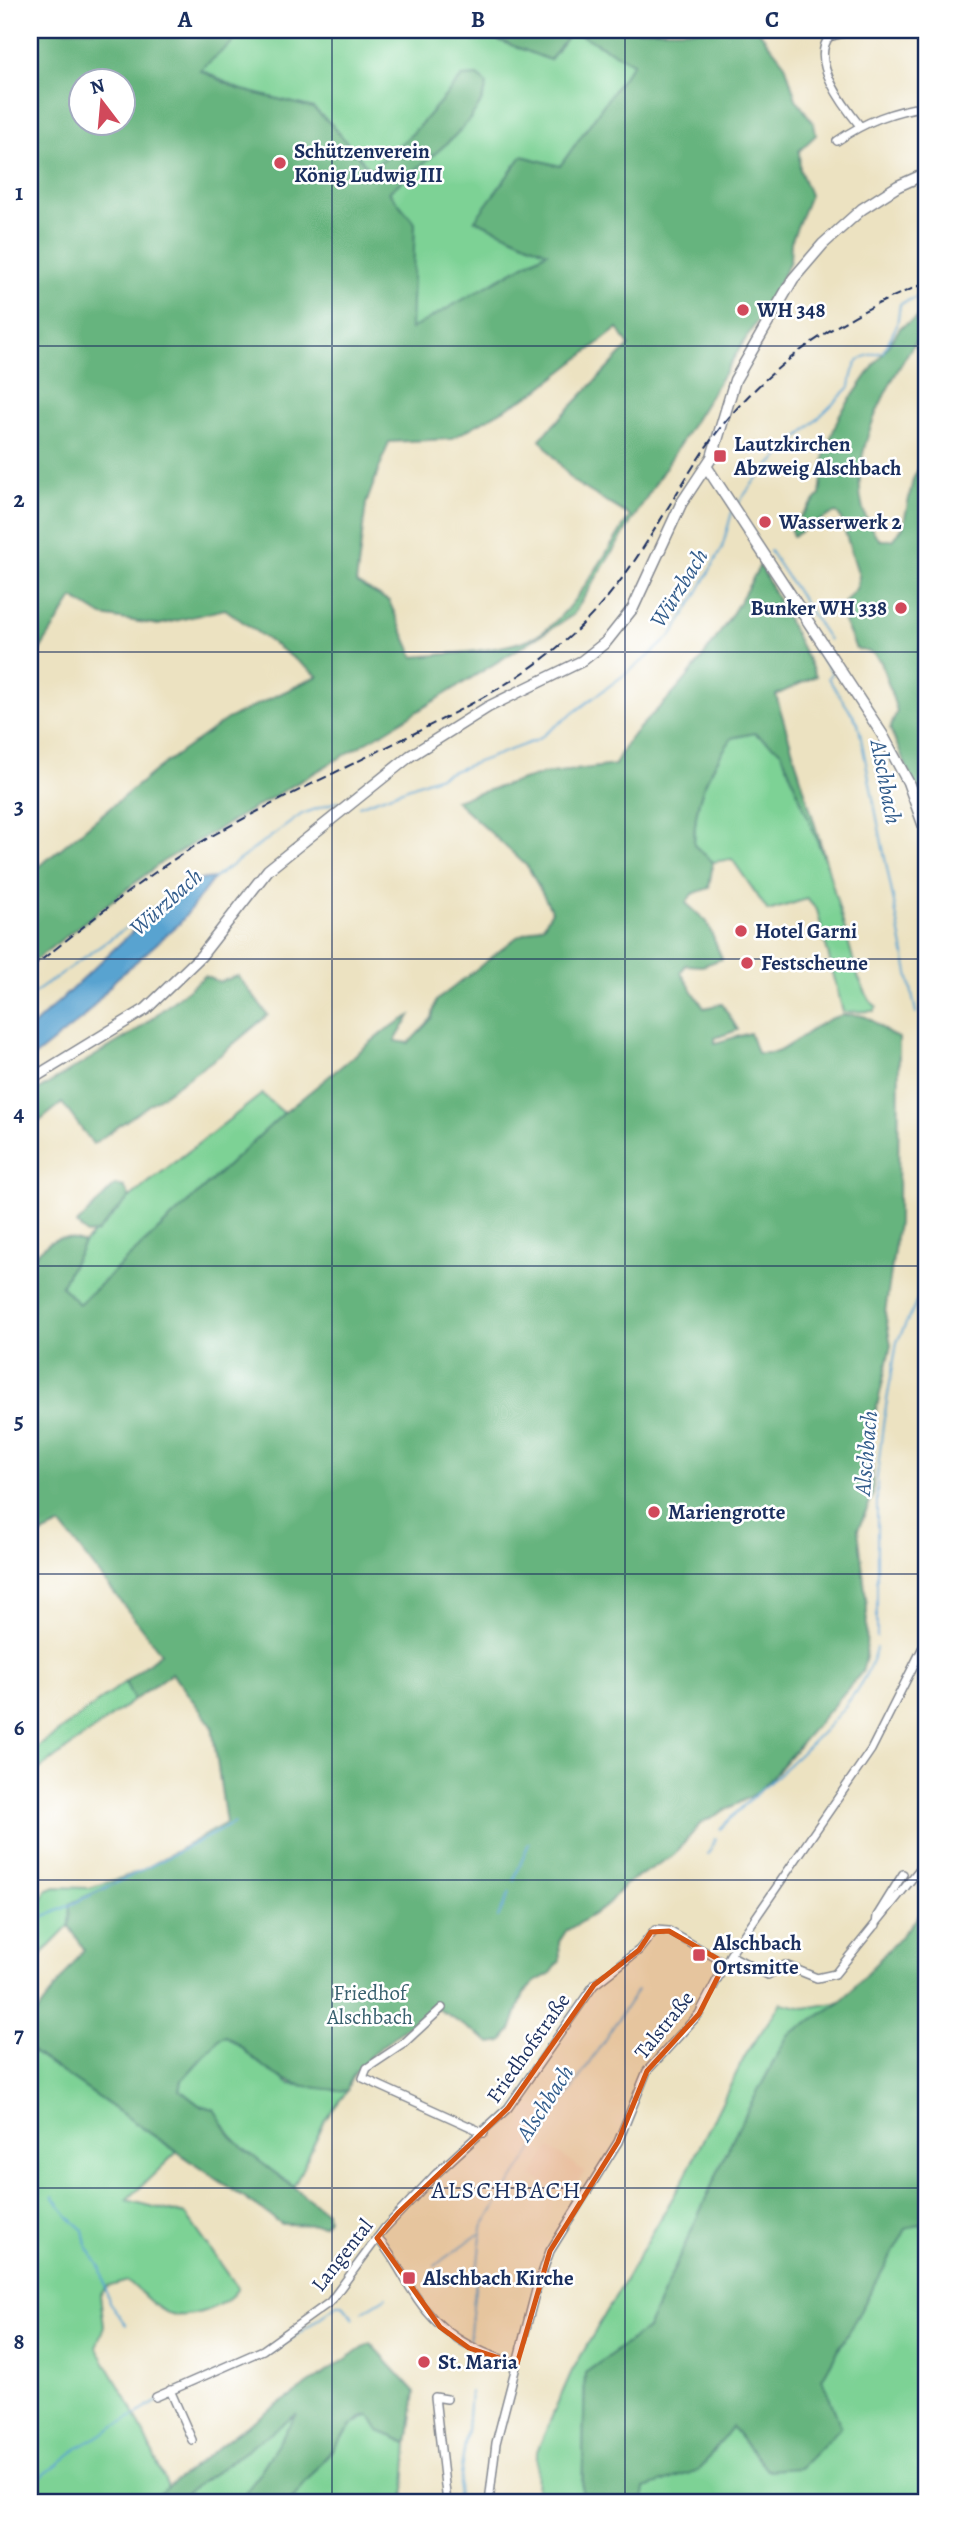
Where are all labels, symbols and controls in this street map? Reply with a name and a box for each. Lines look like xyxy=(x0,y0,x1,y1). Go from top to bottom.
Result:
text: A xyxy=(177,4,193,35)
text: B xyxy=(471,4,485,35)
text: C xyxy=(765,4,779,35)
north arrow xyxy=(66,66,136,136)
text: N xyxy=(87,72,108,101)
place label: Schützenverein König Ludwig III xyxy=(294,137,443,189)
marker: Schützenverein König Ludwig III xyxy=(272,155,288,171)
text: 1 xyxy=(15,177,23,208)
place label: WH 348 xyxy=(756,296,826,324)
marker: WH 348 xyxy=(735,302,751,318)
place label: Lautzkirchen Abzweig Alschbach xyxy=(733,430,902,482)
marker: Lautzkirchen Abzweig Alschbach xyxy=(712,448,728,464)
text: 2 xyxy=(13,484,25,515)
place label: Wasserwerk 2 xyxy=(778,508,902,536)
marker: Wasserwerk 2 xyxy=(757,514,773,530)
water label: Würzbach xyxy=(643,542,715,634)
place label: Bunker WH 338 xyxy=(750,594,887,622)
marker: Bunker WH 338 xyxy=(893,600,909,616)
water label: Alschbach xyxy=(862,736,909,827)
text: 3 xyxy=(14,791,24,822)
water label: Würzbach xyxy=(123,861,209,943)
place label: Hotel Garni xyxy=(755,917,857,945)
marker: Hotel Garni xyxy=(733,923,749,939)
place label: Festscheune xyxy=(761,949,868,977)
marker: Festscheune xyxy=(739,955,755,971)
text: 4 xyxy=(14,1098,25,1129)
text: 5 xyxy=(14,1405,24,1436)
water label: Alschbach xyxy=(847,1409,885,1498)
place label: Mariengrotte xyxy=(668,1498,786,1526)
marker: Mariengrotte xyxy=(646,1504,662,1520)
text: 6 xyxy=(14,1712,25,1743)
place label: Alschbach Ortsmitte xyxy=(712,1929,802,1981)
marker: Alschbach Ortsmitte xyxy=(691,1947,707,1963)
park label: Friedhof Alschbach xyxy=(326,1979,413,2031)
street label: Talstraße xyxy=(628,1985,700,2065)
street label: Friedhofstraße xyxy=(480,1987,576,2109)
text: 7 xyxy=(14,2019,24,2050)
water label: Alschbach xyxy=(508,2059,581,2148)
district label: ALSCHBACH xyxy=(430,2174,583,2206)
street label: Langental xyxy=(305,2213,379,2297)
place label: Alschbach Kirche xyxy=(422,2264,574,2292)
marker: Alschbach Kirche xyxy=(401,2270,417,2286)
text: 8 xyxy=(13,2326,25,2357)
place label: St. Maria xyxy=(438,2348,519,2376)
marker: St. Maria xyxy=(416,2354,432,2370)

